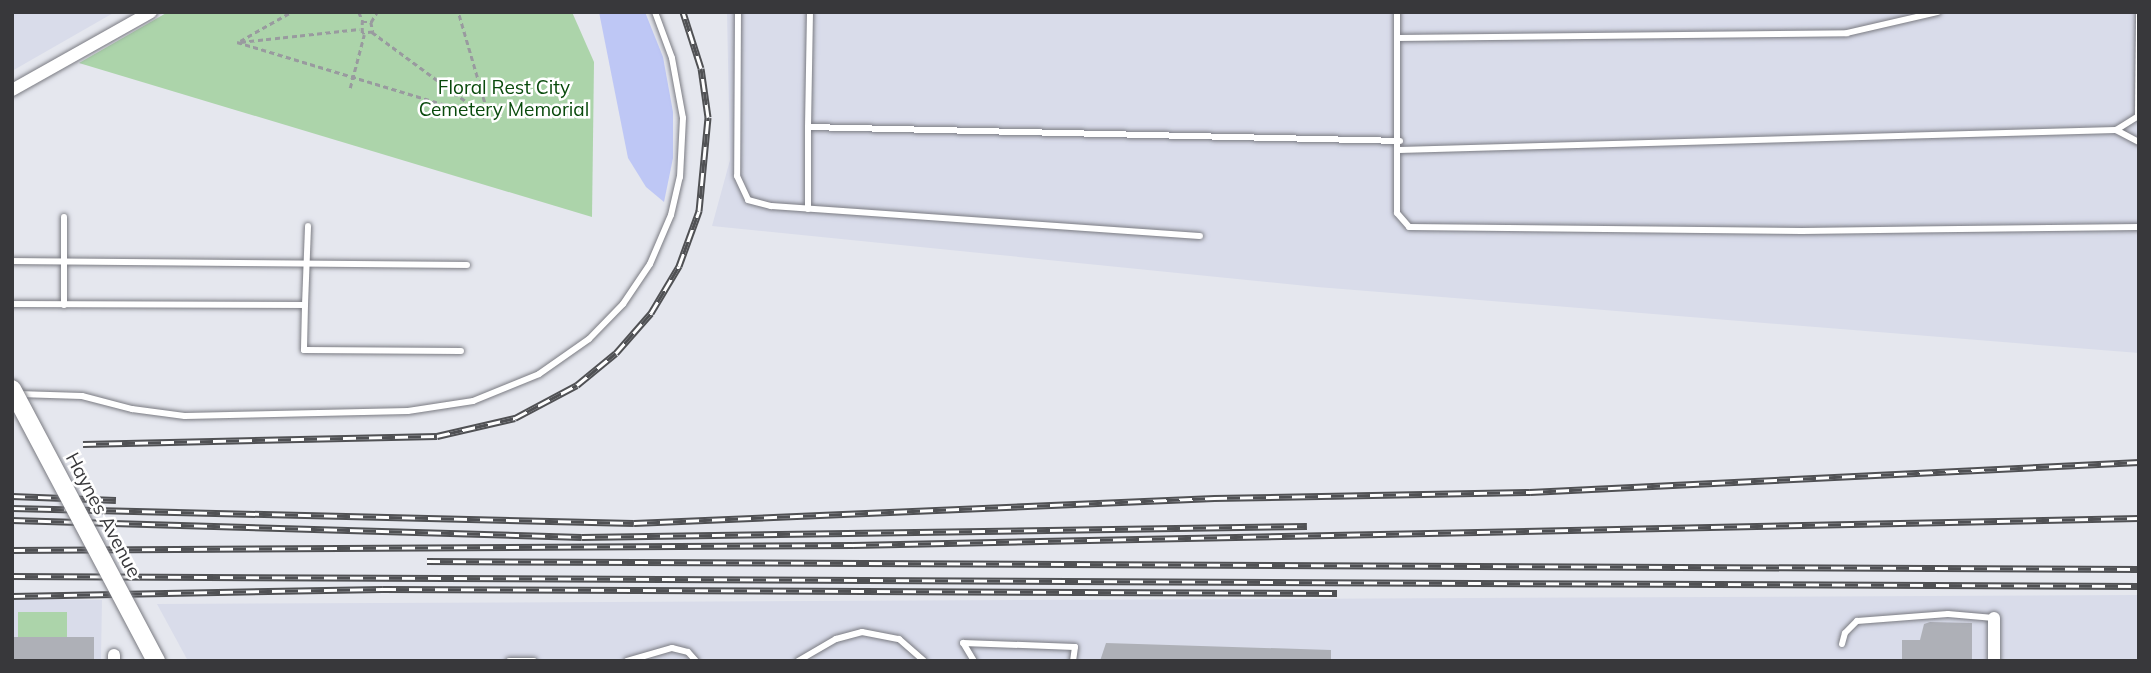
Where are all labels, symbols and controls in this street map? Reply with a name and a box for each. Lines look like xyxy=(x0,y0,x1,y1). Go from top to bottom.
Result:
park label: Floral Rest City Cemetery Memorial xyxy=(419,77,589,121)
street label: Haynes Avenue xyxy=(61,449,145,581)

